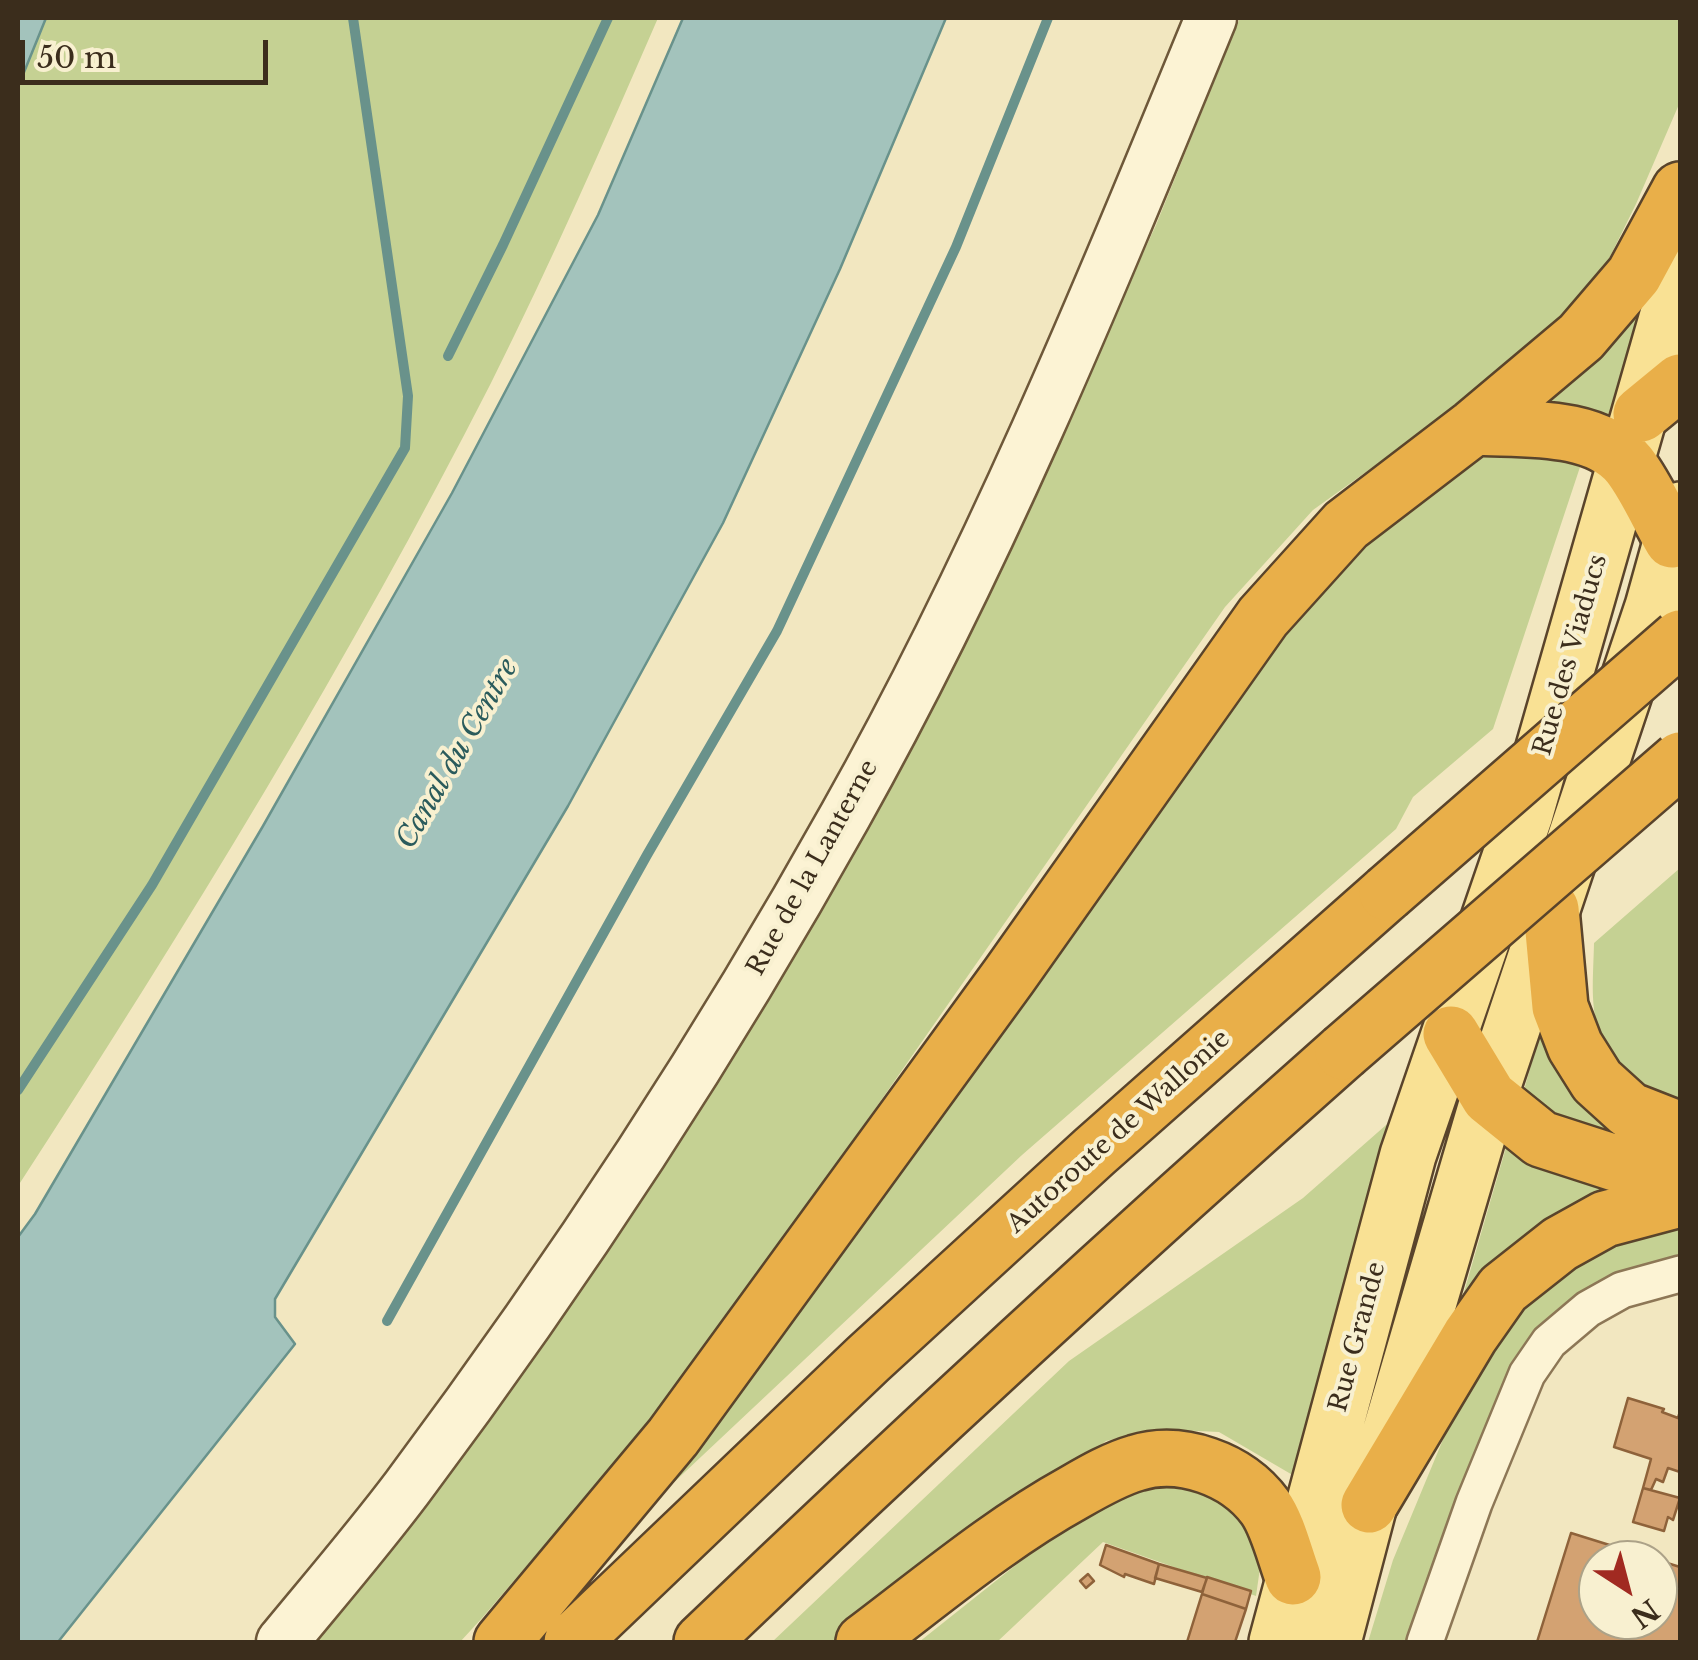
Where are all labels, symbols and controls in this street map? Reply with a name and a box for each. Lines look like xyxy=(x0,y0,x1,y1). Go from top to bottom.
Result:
scale bar xyxy=(25,20,272,82)
text: 50 m xyxy=(37,39,116,76)
street label: Rue des Viaducs xyxy=(1528,551,1614,759)
water label: Canal du Centre xyxy=(390,653,526,855)
street label: Rue de la Lanterne xyxy=(741,755,885,981)
street label: Autoroute de Wallonie xyxy=(1001,1024,1237,1240)
street label: Rue Grande xyxy=(1324,1259,1392,1415)
north arrow xyxy=(1578,1540,1678,1640)
text: N xyxy=(1624,1591,1666,1635)

